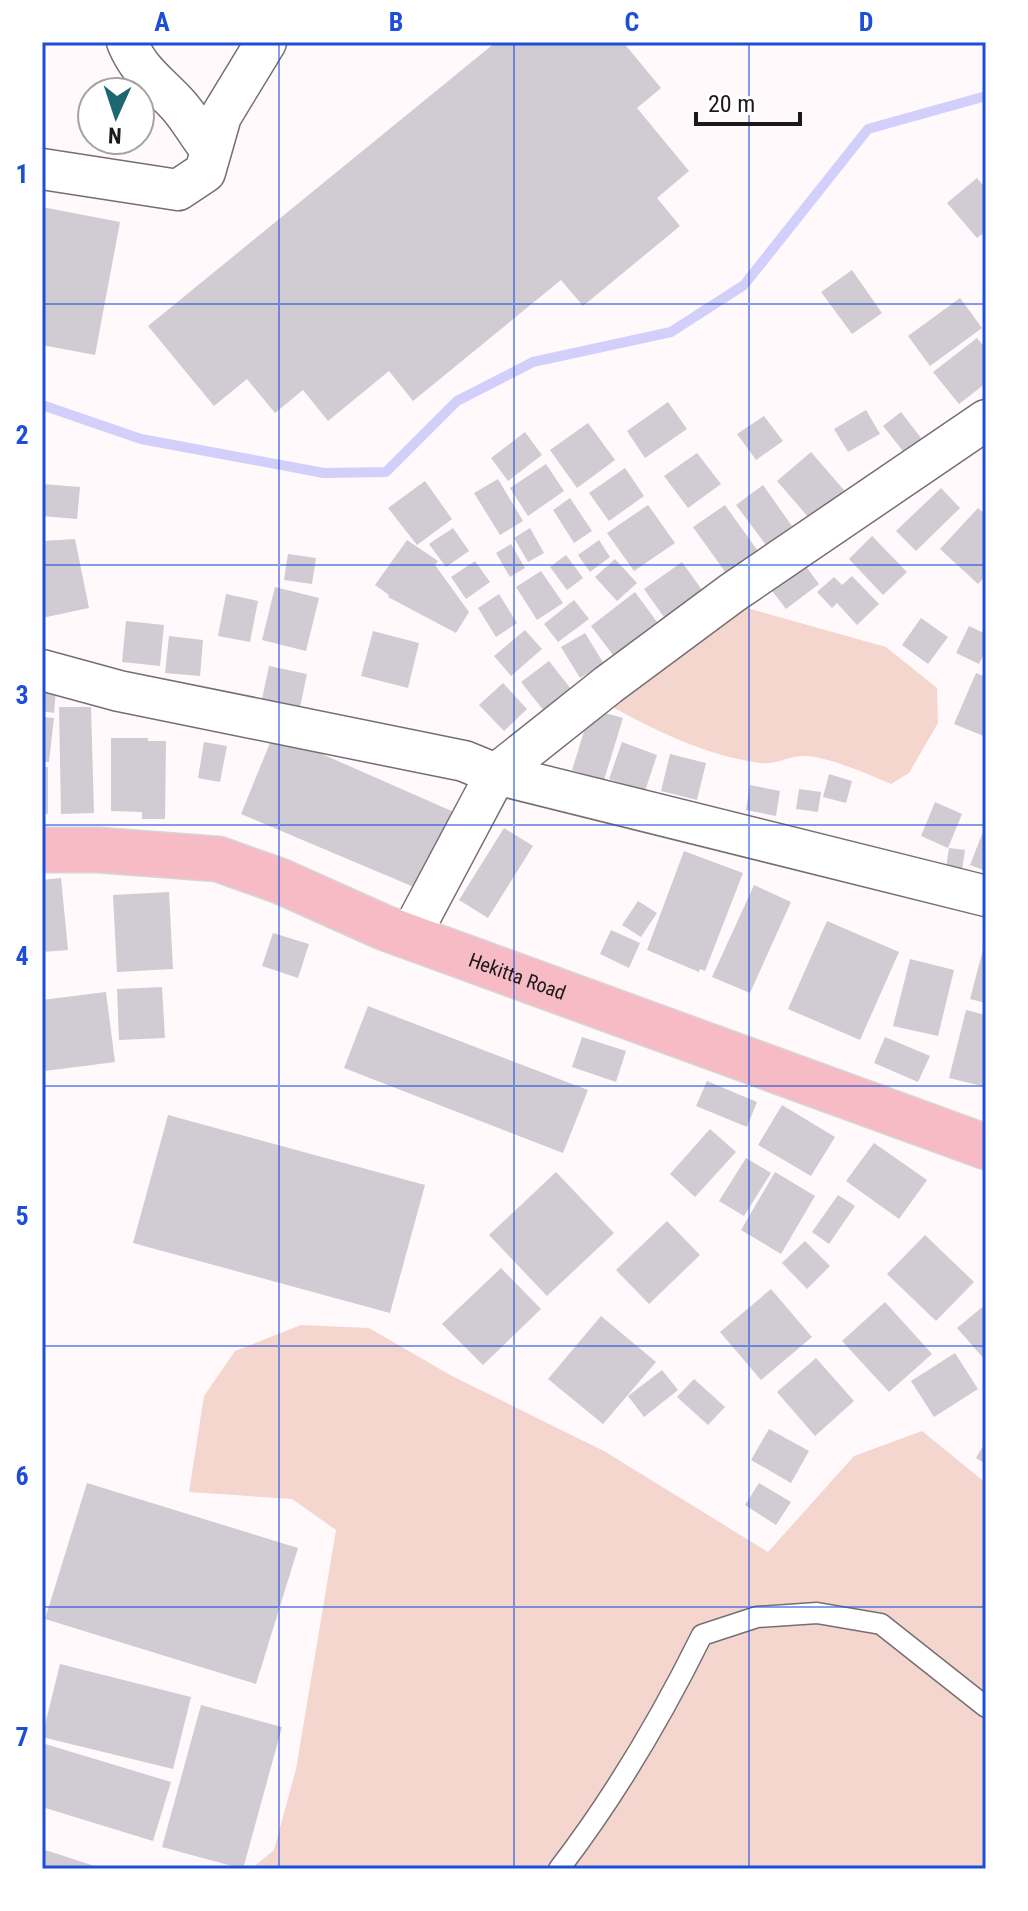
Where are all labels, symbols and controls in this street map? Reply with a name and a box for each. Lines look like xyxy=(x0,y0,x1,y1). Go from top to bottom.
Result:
text: A xyxy=(154,7,170,37)
text: B xyxy=(389,7,403,37)
text: C xyxy=(625,7,640,37)
text: D xyxy=(859,7,873,37)
north arrow xyxy=(76,76,156,156)
scale bar xyxy=(696,76,800,126)
text: 20 m xyxy=(708,90,755,118)
text: N xyxy=(108,123,122,148)
text: 1 xyxy=(15,159,29,189)
text: 2 xyxy=(15,420,29,450)
text: 3 xyxy=(15,680,29,710)
text: 4 xyxy=(15,941,29,971)
street label: Hekitta Road xyxy=(465,948,569,1005)
text: 5 xyxy=(15,1201,29,1231)
text: 6 xyxy=(15,1461,29,1491)
text: 7 xyxy=(15,1722,29,1752)

